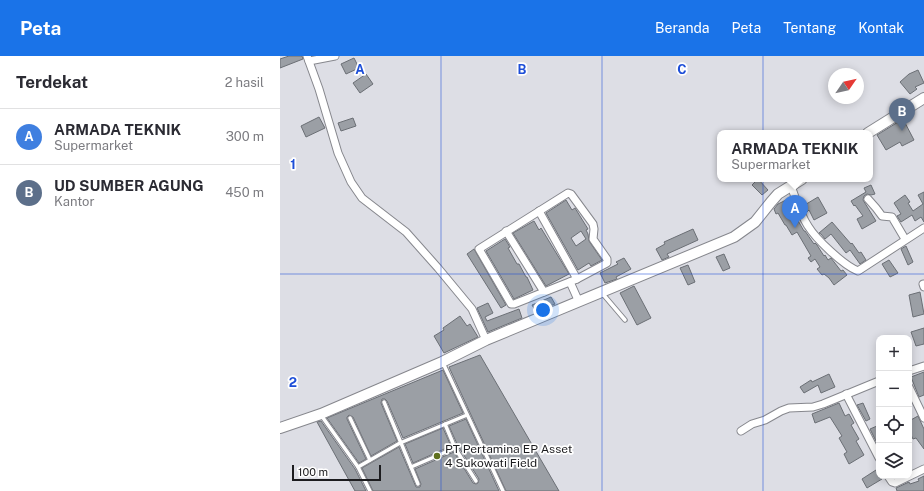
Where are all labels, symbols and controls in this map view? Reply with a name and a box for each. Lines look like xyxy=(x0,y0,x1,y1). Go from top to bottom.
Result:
text: Peta xyxy=(20,17,61,39)
text: Beranda xyxy=(655,20,710,36)
text: Peta xyxy=(732,20,761,36)
text: Tentang xyxy=(783,20,836,36)
text: Kontak xyxy=(858,20,904,36)
text: A xyxy=(355,62,365,77)
text: B xyxy=(518,62,527,77)
text: C xyxy=(677,62,687,77)
north arrow xyxy=(828,68,864,104)
text: Terdekat xyxy=(16,72,88,92)
text: 2 hasil xyxy=(225,75,264,90)
pin: B xyxy=(889,98,915,131)
text: ARMADA TEKNIK xyxy=(54,121,181,138)
text: A xyxy=(24,129,34,144)
text: 300 m xyxy=(226,129,264,144)
popup xyxy=(717,130,873,182)
text: Supermarket xyxy=(54,138,133,153)
text: ARMADA TEKNIK xyxy=(731,140,859,157)
text: 1 xyxy=(290,157,296,172)
text: Supermarket xyxy=(731,157,811,172)
text: UD SUMBER AGUNG xyxy=(54,177,204,194)
text: B xyxy=(25,185,33,200)
text: 450 m xyxy=(225,185,264,200)
text: Kantor xyxy=(54,194,94,209)
pin: A xyxy=(782,195,808,228)
your location xyxy=(533,300,553,320)
map controls xyxy=(876,335,912,479)
button: + xyxy=(876,335,912,371)
button: − xyxy=(876,371,912,407)
text: 2 xyxy=(289,375,297,390)
button: locate xyxy=(876,407,912,443)
place label: PT Pertamina EP Asset 4 Sukowati Field xyxy=(445,442,573,470)
button: layers xyxy=(876,443,912,479)
marker: PT Pertamina EP Asset 4 Sukowati Field xyxy=(432,451,442,461)
scale bar xyxy=(292,463,381,482)
text: 100 m xyxy=(298,466,328,478)

